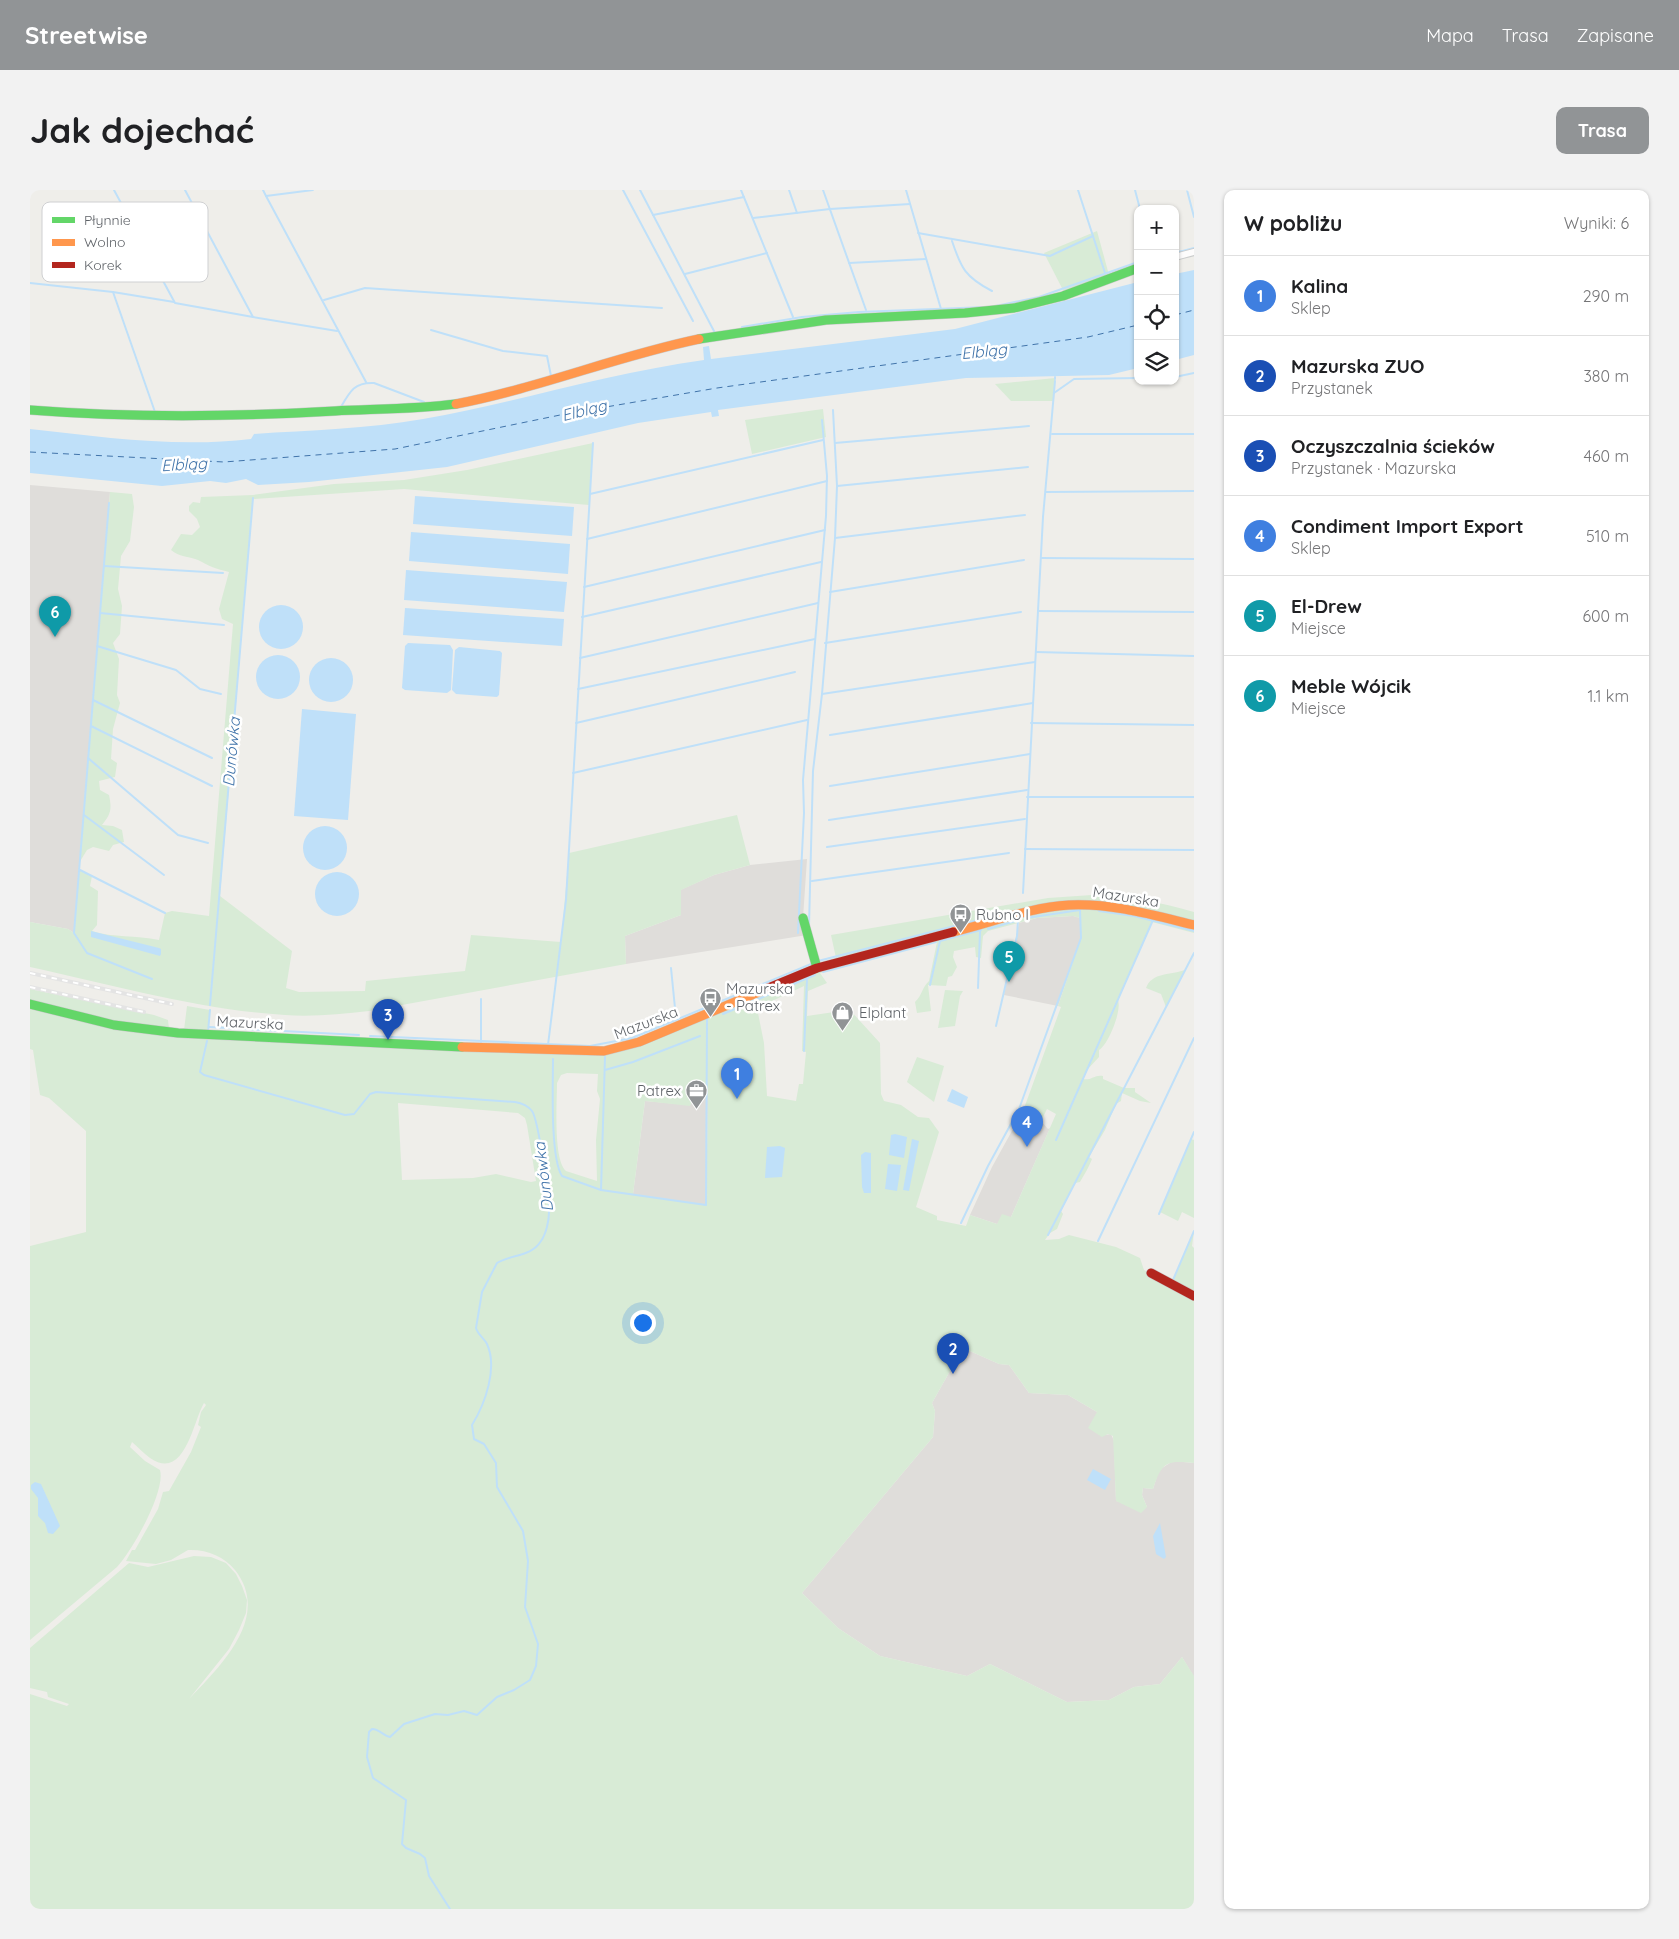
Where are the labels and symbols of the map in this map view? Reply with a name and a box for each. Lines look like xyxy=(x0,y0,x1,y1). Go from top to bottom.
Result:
legend xyxy=(42,202,208,282)
text: Płynnie xyxy=(84,211,131,229)
text: Wolno xyxy=(84,233,126,251)
text: Korek xyxy=(84,256,122,274)
water label: Elbląg xyxy=(960,339,1009,363)
water label: Elbląg xyxy=(559,395,610,425)
water label: Elbląg xyxy=(161,453,208,475)
pin: 6 xyxy=(39,596,71,637)
water label: Dunówka xyxy=(218,715,244,788)
street label: Mazurska xyxy=(1091,882,1161,911)
bus stop icon: Rubno I xyxy=(948,903,972,934)
place label: Rubno I xyxy=(976,905,1029,924)
pin: 5 xyxy=(993,941,1025,982)
place label: Mazurska - Patrex xyxy=(726,979,793,1015)
bus stop icon: Mazurska - Patrex xyxy=(698,986,722,1017)
pin: 3 xyxy=(372,999,404,1040)
shop icon: Elplant xyxy=(831,1001,855,1032)
street label: Mazurska xyxy=(611,1002,681,1043)
place label: Elplant xyxy=(859,1003,906,1022)
street label: Mazurska xyxy=(216,1011,284,1034)
pin: 1 xyxy=(721,1058,753,1099)
office icon: Patrex xyxy=(685,1079,709,1110)
place label: Patrex xyxy=(637,1081,681,1100)
pin: 4 xyxy=(1011,1106,1043,1147)
water label: Dunówka xyxy=(529,1140,557,1213)
your location xyxy=(630,1310,656,1336)
pin: 2 xyxy=(937,1333,969,1374)

